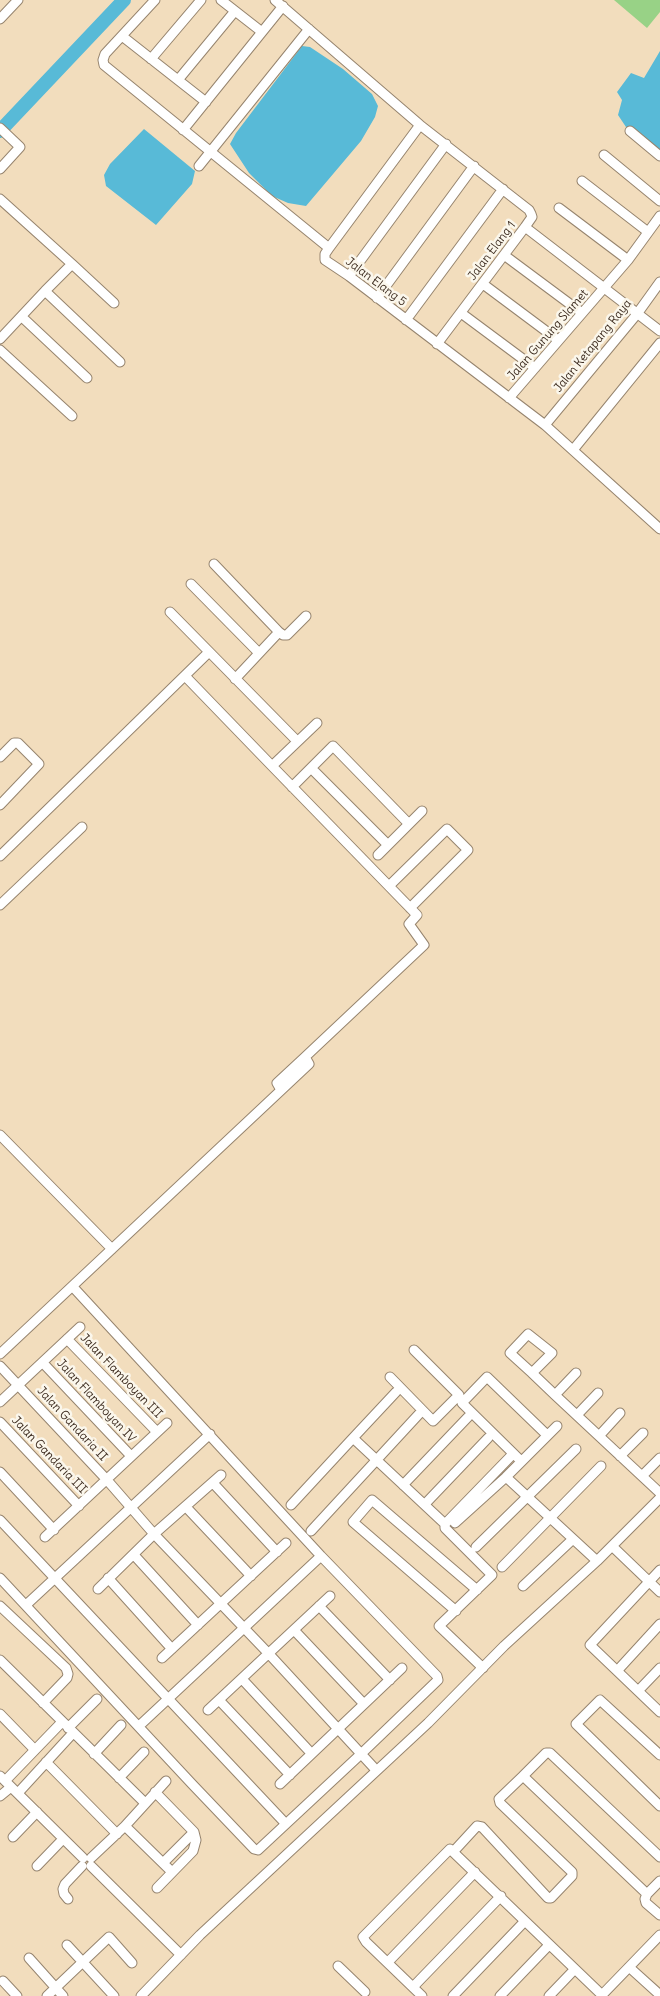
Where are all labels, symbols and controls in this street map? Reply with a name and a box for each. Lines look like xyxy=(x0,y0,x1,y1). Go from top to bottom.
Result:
street label: Jalan Elang 1 xyxy=(465,219,519,283)
street label: Jalan Elang 5 xyxy=(343,255,409,309)
street label: Jalan Gunung Slamet xyxy=(505,287,591,383)
street label: Jalan Ketapang Raya xyxy=(551,297,635,395)
street label: Jalan Flamboyan III xyxy=(77,1331,165,1421)
street label: Jalan Flamboyan IV xyxy=(54,1356,138,1446)
street label: Jalan Gandaria II xyxy=(34,1384,110,1464)
street label: Jalan Gandaria III xyxy=(9,1413,89,1497)

